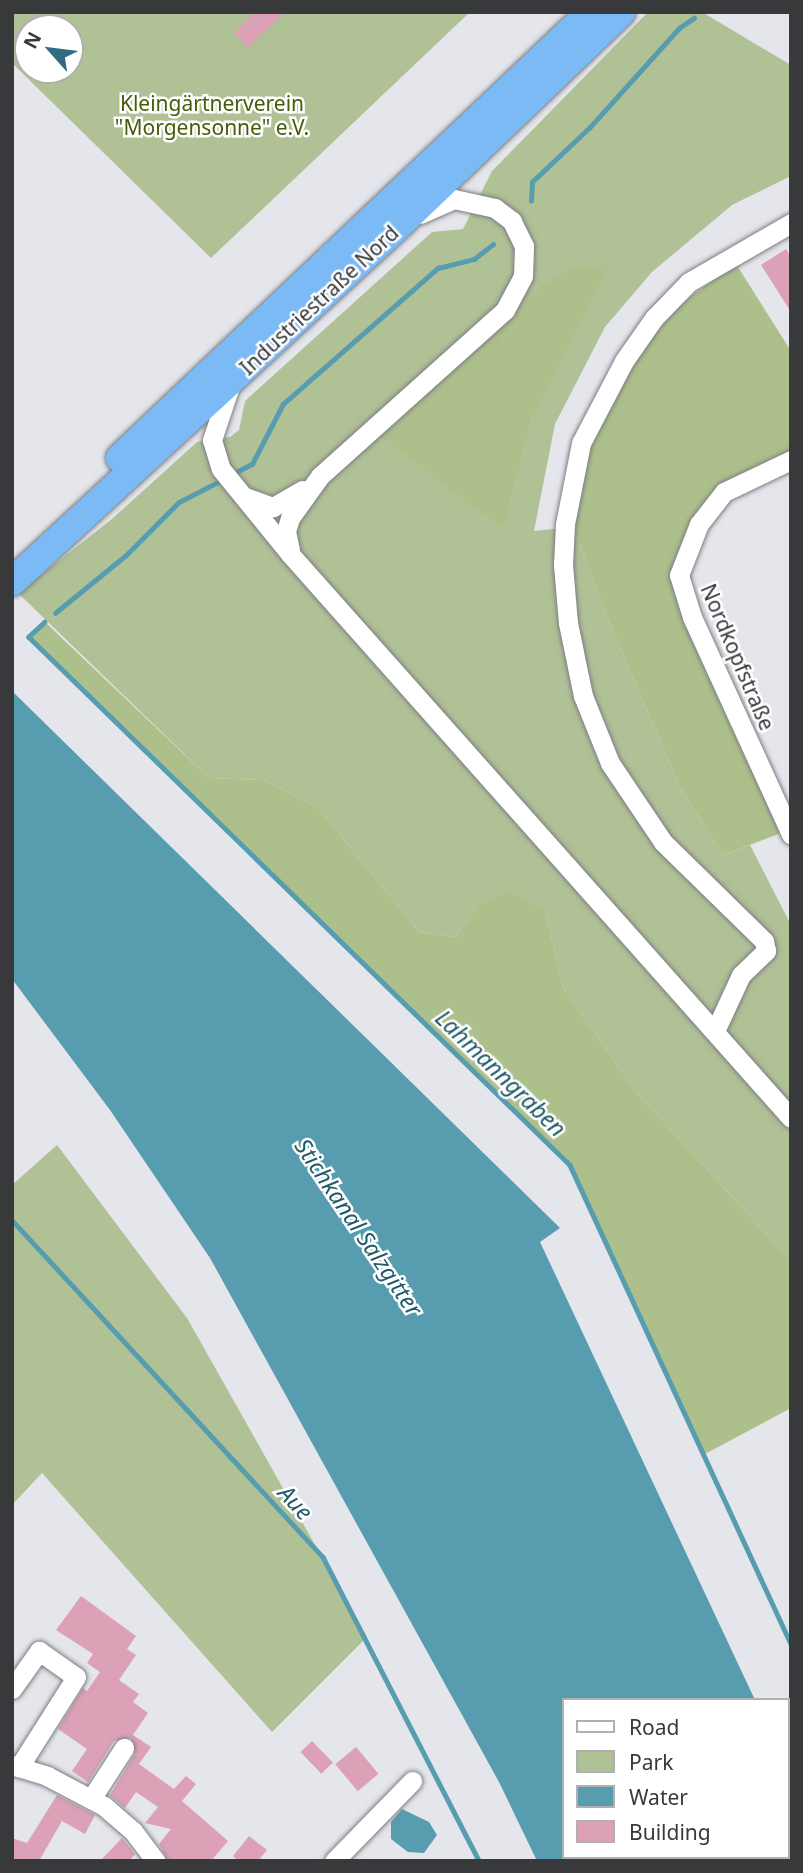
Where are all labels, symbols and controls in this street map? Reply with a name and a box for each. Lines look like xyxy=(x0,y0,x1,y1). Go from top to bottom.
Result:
north arrow xyxy=(14,14,84,84)
text: N xyxy=(17,27,47,53)
park label: Kleingärtnerverein "Morgensonne" e.V. xyxy=(115,90,309,140)
street label: Industriestraße Nord xyxy=(234,220,404,380)
street label: Nordkopfstraße xyxy=(696,580,780,734)
water label: Lahmanngraben xyxy=(430,1004,572,1142)
water label: Stichkanal Salzgitter xyxy=(289,1133,429,1321)
water label: Aue xyxy=(273,1479,319,1525)
legend xyxy=(562,1698,789,1859)
text: Road xyxy=(629,1713,679,1741)
text: Park xyxy=(629,1748,673,1776)
text: Water xyxy=(629,1783,688,1811)
text: Building xyxy=(629,1818,711,1846)

